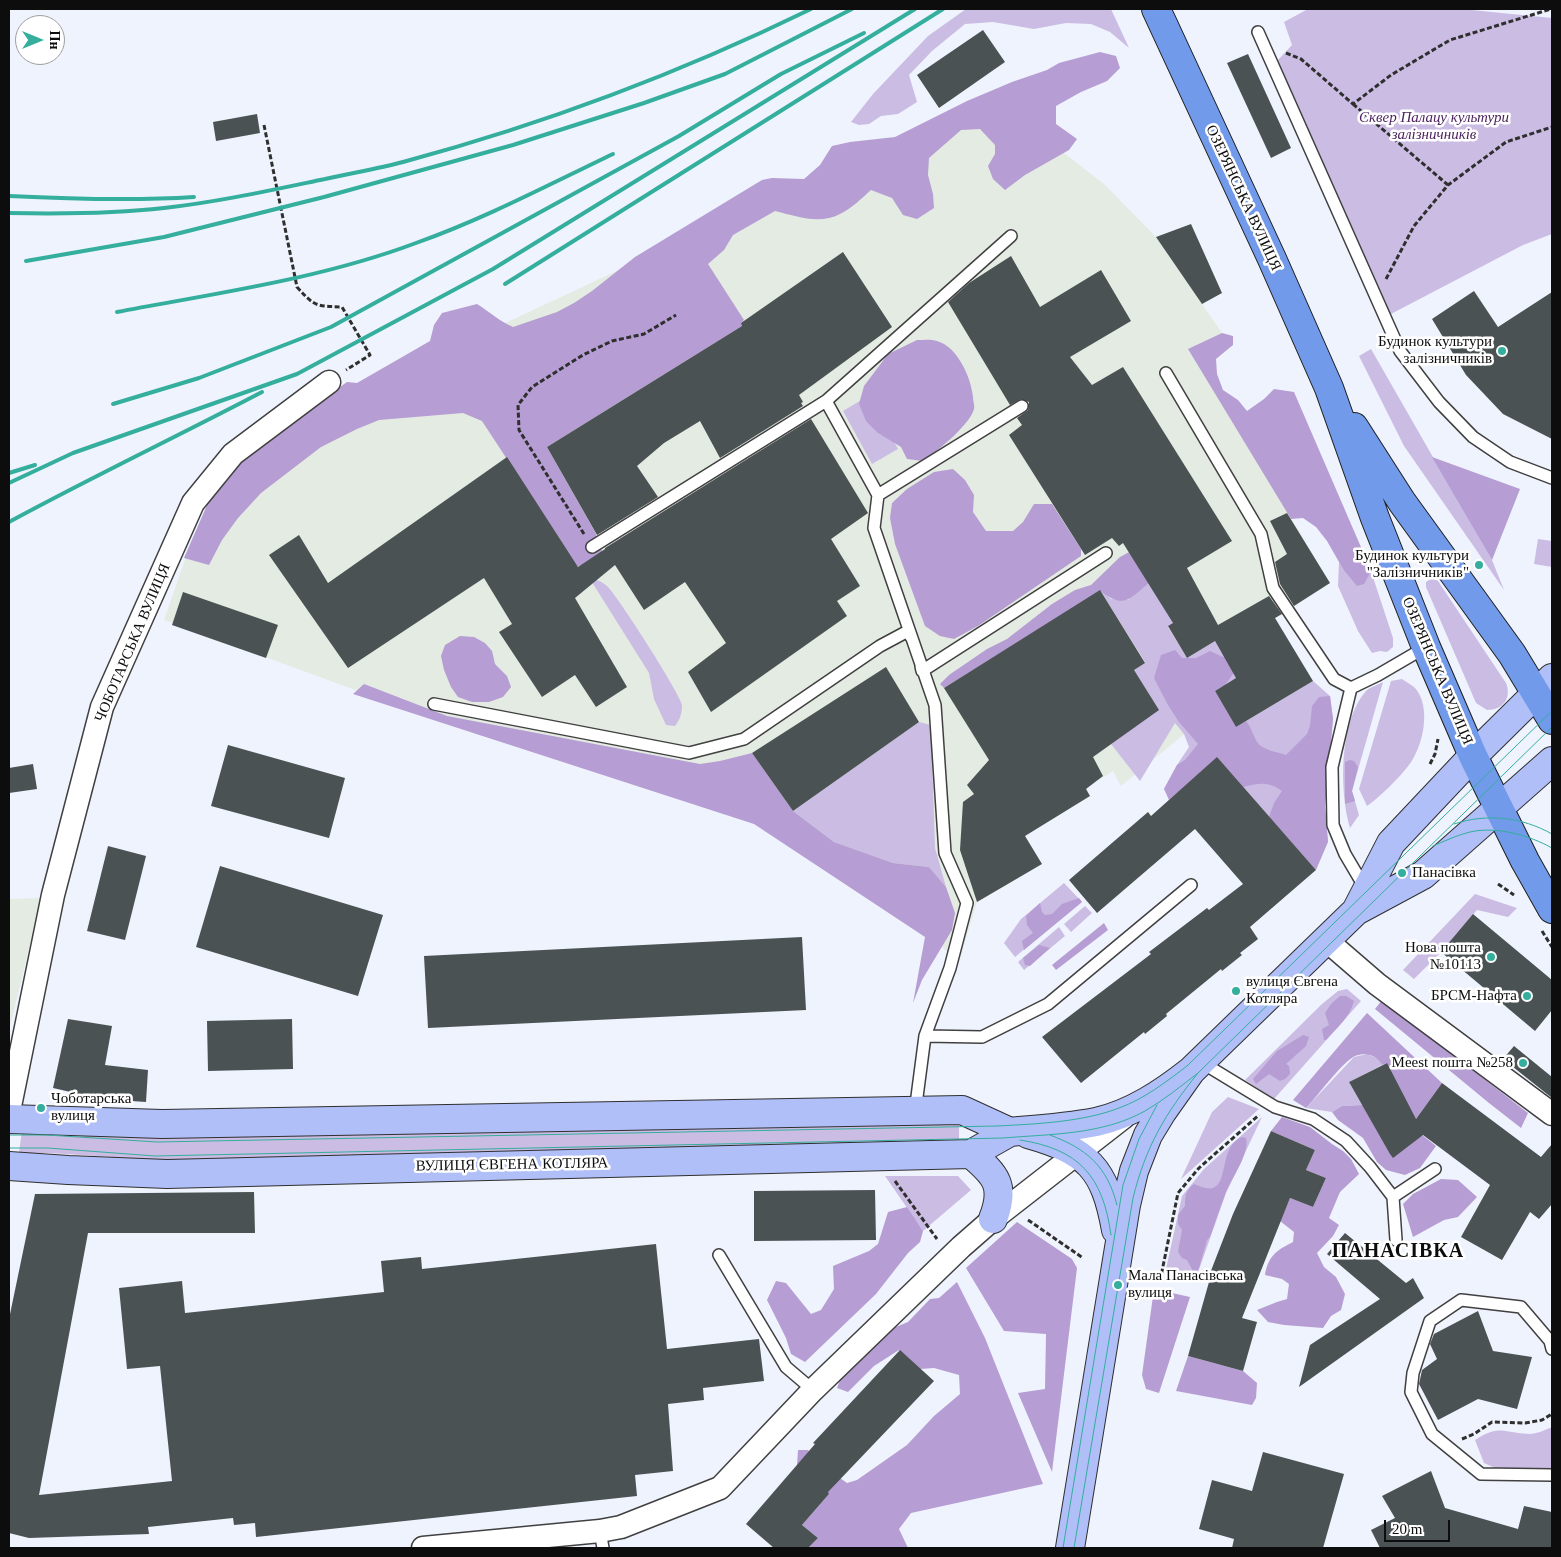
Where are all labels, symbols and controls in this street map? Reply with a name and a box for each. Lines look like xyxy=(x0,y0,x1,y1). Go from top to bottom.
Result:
north arrow xyxy=(15,15,65,65)
text: Пн xyxy=(47,31,62,49)
park label: Сквер Палацу культури залізничників xyxy=(1359,109,1509,144)
street label: ОЗЕРЯНСЬКА ВУЛИЦЯ xyxy=(1201,122,1285,274)
place label: Будинок культури залізничників xyxy=(1378,333,1492,368)
marker: Будинок культури залізничників xyxy=(1496,345,1508,357)
place label: Будинок культури "Залізничників" xyxy=(1355,547,1469,582)
marker: Будинок культури "Залізничників" xyxy=(1473,559,1485,571)
street label: ЧОБОТАРСЬКА ВУЛИЦЯ xyxy=(91,561,175,725)
street label: ОЗЕРЯНСЬКА ВУЛИЦЯ xyxy=(1398,595,1476,747)
place label: Панасівка xyxy=(1412,864,1476,882)
marker: Панасівка xyxy=(1396,867,1408,879)
place label: Нова пошта №10113 xyxy=(1405,939,1481,974)
marker: Нова пошта №10113 xyxy=(1485,951,1497,963)
place label: вулиця Євгена Котляра xyxy=(1246,973,1338,1008)
marker: вулиця Євгена Котляра xyxy=(1230,985,1242,997)
place label: БРСМ-Нафта xyxy=(1431,987,1517,1005)
marker: БРСМ-Нафта xyxy=(1521,990,1533,1002)
place label: Meest пошта №258 xyxy=(1392,1054,1513,1072)
marker: Meest пошта №258 xyxy=(1517,1057,1529,1069)
place label: Чоботарська вулиця xyxy=(51,1090,131,1125)
marker: Чоботарська вулиця xyxy=(35,1102,47,1114)
street label: ВУЛИЦЯ ЄВГЕНА КОТЛЯРА xyxy=(415,1154,609,1176)
district label: ПАНАСІВКА xyxy=(1331,1240,1465,1264)
place label: Мала Панасівська вулиця xyxy=(1128,1267,1243,1302)
marker: Мала Панасівська вулиця xyxy=(1112,1279,1124,1291)
scale bar xyxy=(1386,1510,1452,1542)
text: 20 m xyxy=(1392,1521,1422,1537)

